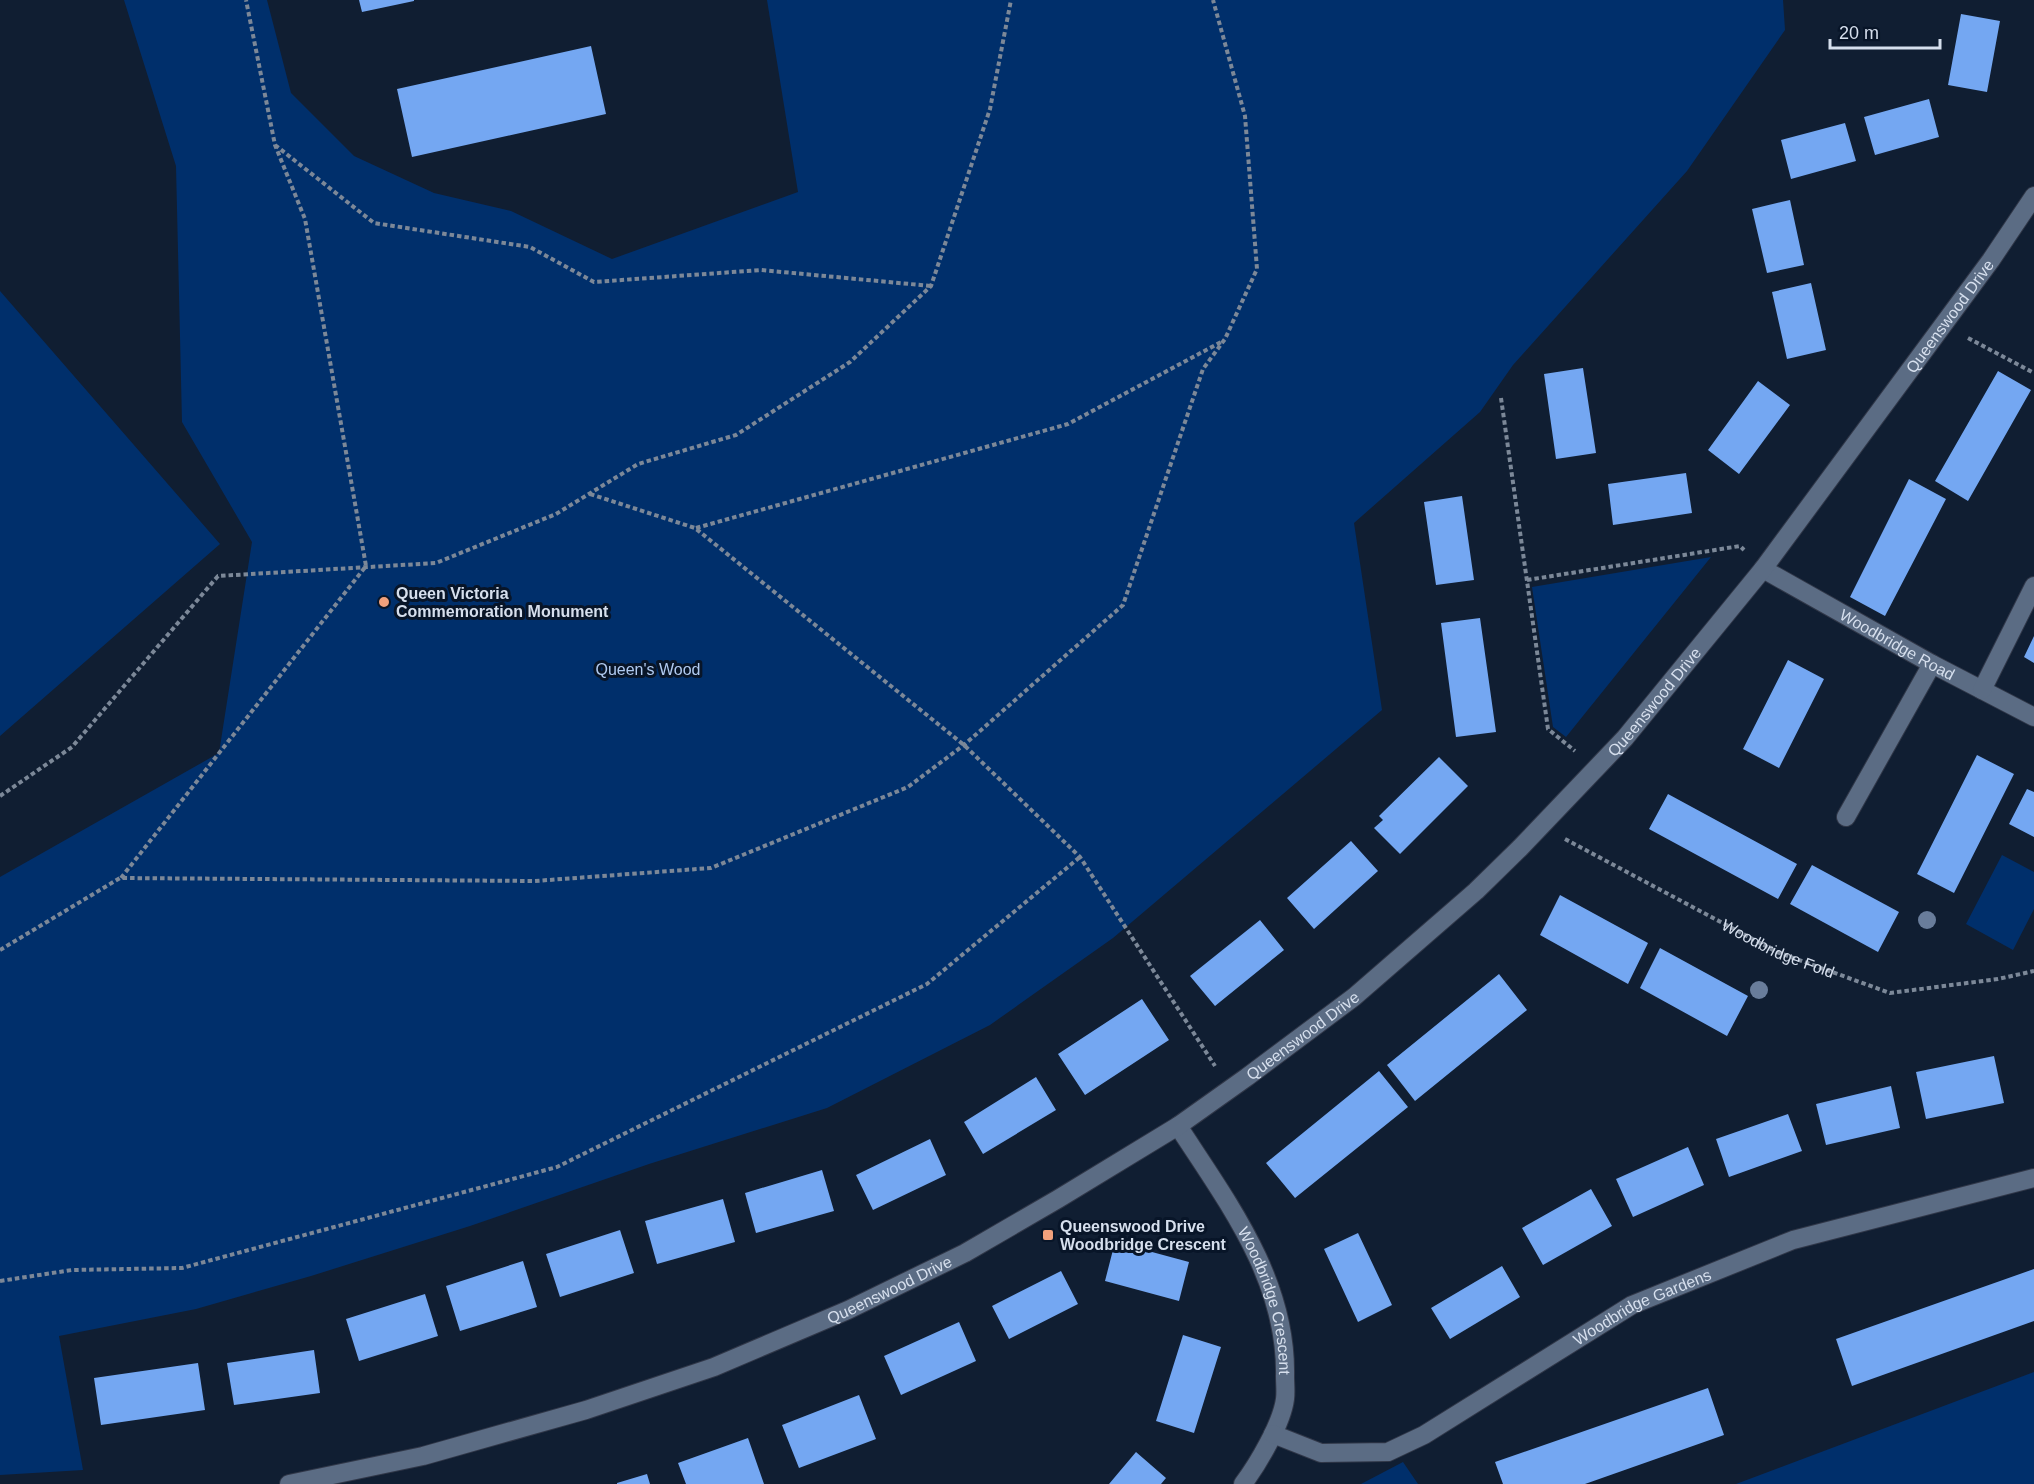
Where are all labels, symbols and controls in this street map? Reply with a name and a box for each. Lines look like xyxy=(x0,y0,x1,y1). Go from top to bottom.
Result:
scale bar xyxy=(1830,12,1940,50)
text: 20 m xyxy=(1839,23,1879,43)
street label: Queenswood Drive xyxy=(1903,256,1997,376)
place label: Queen Victoria Commemoration Monument xyxy=(396,585,609,620)
marker: Queen Victoria Commemoration Monument xyxy=(377,595,391,609)
street label: Woodbridge Road xyxy=(1837,606,1957,683)
street label: Queenswood Drive xyxy=(1604,644,1705,760)
park label: Queen's Wood xyxy=(595,661,701,678)
street label: Woodbridge Fold xyxy=(1719,916,1837,981)
street label: Queenswood Drive xyxy=(1243,988,1363,1083)
place label: Queenswood Drive Woodbridge Crescent xyxy=(1060,1218,1227,1253)
street label: Woodbridge Crescent xyxy=(1235,1224,1293,1375)
marker: Queenswood Drive Woodbridge Crescent xyxy=(1041,1228,1055,1242)
street label: Queenswood Drive xyxy=(825,1253,955,1327)
street label: Woodbridge Gardens xyxy=(1570,1266,1713,1349)

